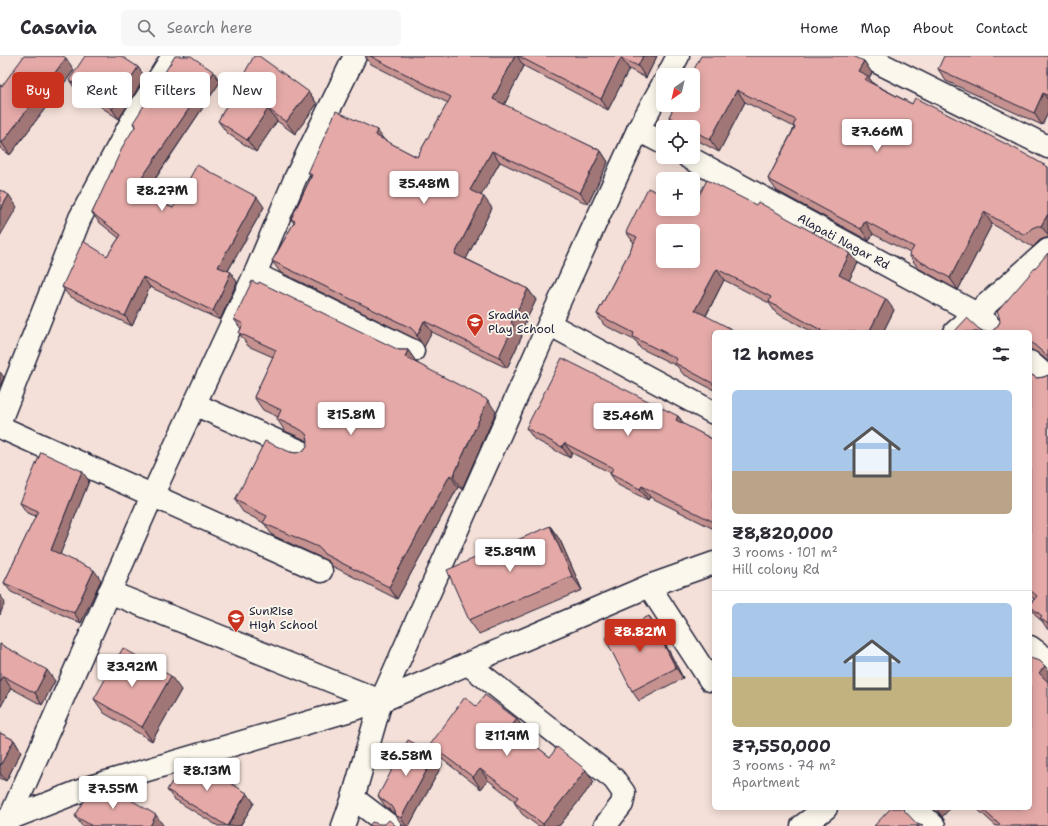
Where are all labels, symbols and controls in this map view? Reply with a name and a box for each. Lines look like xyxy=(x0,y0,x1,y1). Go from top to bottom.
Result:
search box xyxy=(121,10,401,46)
text: Casavia xyxy=(20,15,97,40)
icon: search xyxy=(135,17,157,39)
text: Search here xyxy=(167,18,252,38)
text: Home xyxy=(800,19,839,37)
text: Map xyxy=(861,19,891,37)
text: About xyxy=(913,19,954,37)
text: Contact xyxy=(976,19,1028,37)
north arrow xyxy=(656,68,700,112)
map controls xyxy=(656,68,700,268)
chip: Buy xyxy=(12,72,64,108)
chip: Rent xyxy=(72,72,132,108)
chip: Filters xyxy=(140,72,210,108)
chip: New xyxy=(218,72,276,108)
pin: ₹7.66M xyxy=(844,119,910,153)
button: locate xyxy=(656,120,700,164)
text: ₹7.66M xyxy=(851,123,903,140)
pin: ₹5.48M xyxy=(391,171,457,205)
button: + xyxy=(656,172,700,216)
text: ₹5.48M xyxy=(398,175,450,192)
pin: ₹8.27M xyxy=(129,178,195,212)
text: ₹8.27M xyxy=(136,182,188,199)
street label: Alapati Nagar Rd xyxy=(795,210,893,273)
button: − xyxy=(656,224,700,268)
place label: Sradha Play School xyxy=(488,307,555,337)
school or university icon: Sradha Play School xyxy=(465,312,485,337)
text: 12 homes xyxy=(732,343,814,365)
icon: filters xyxy=(990,343,1012,365)
pin: ₹15.8M xyxy=(318,402,384,436)
pin: ₹5.46M xyxy=(595,403,661,437)
text: ₹15.8M xyxy=(327,406,375,423)
text: ₹5.46M xyxy=(602,407,654,424)
icon: home xyxy=(836,416,908,488)
text: ₹8,820,000 xyxy=(732,522,833,544)
pin: ₹5.89M xyxy=(477,539,543,573)
text: ₹5.89M xyxy=(484,543,536,560)
text: 3 rooms · 101 m² xyxy=(732,544,838,561)
text: Hill colony Rd xyxy=(732,561,820,578)
place label: SunRise High School xyxy=(249,603,318,633)
school or university icon: SunRise High School xyxy=(226,608,246,633)
pin: ₹8.82M xyxy=(607,619,673,653)
text: ₹8.82M xyxy=(614,623,666,640)
icon: home xyxy=(836,629,908,701)
pin: ₹3.92M xyxy=(99,654,165,688)
text: ₹3.92M xyxy=(106,658,158,675)
pin: ₹11.9M xyxy=(474,723,540,757)
text: ₹11.9M xyxy=(485,727,529,744)
text: ₹7,550,000 xyxy=(732,735,831,757)
pin: ₹6.58M xyxy=(373,743,439,777)
text: ₹6.58M xyxy=(380,747,432,764)
text: 3 rooms · 74 m² xyxy=(732,757,836,774)
pin: ₹8.13M xyxy=(174,758,240,792)
text: ₹8.13M xyxy=(183,762,231,779)
text: Apartment xyxy=(732,774,800,791)
pin: ₹7.55M xyxy=(80,776,146,810)
text: ₹7.55M xyxy=(88,780,138,797)

